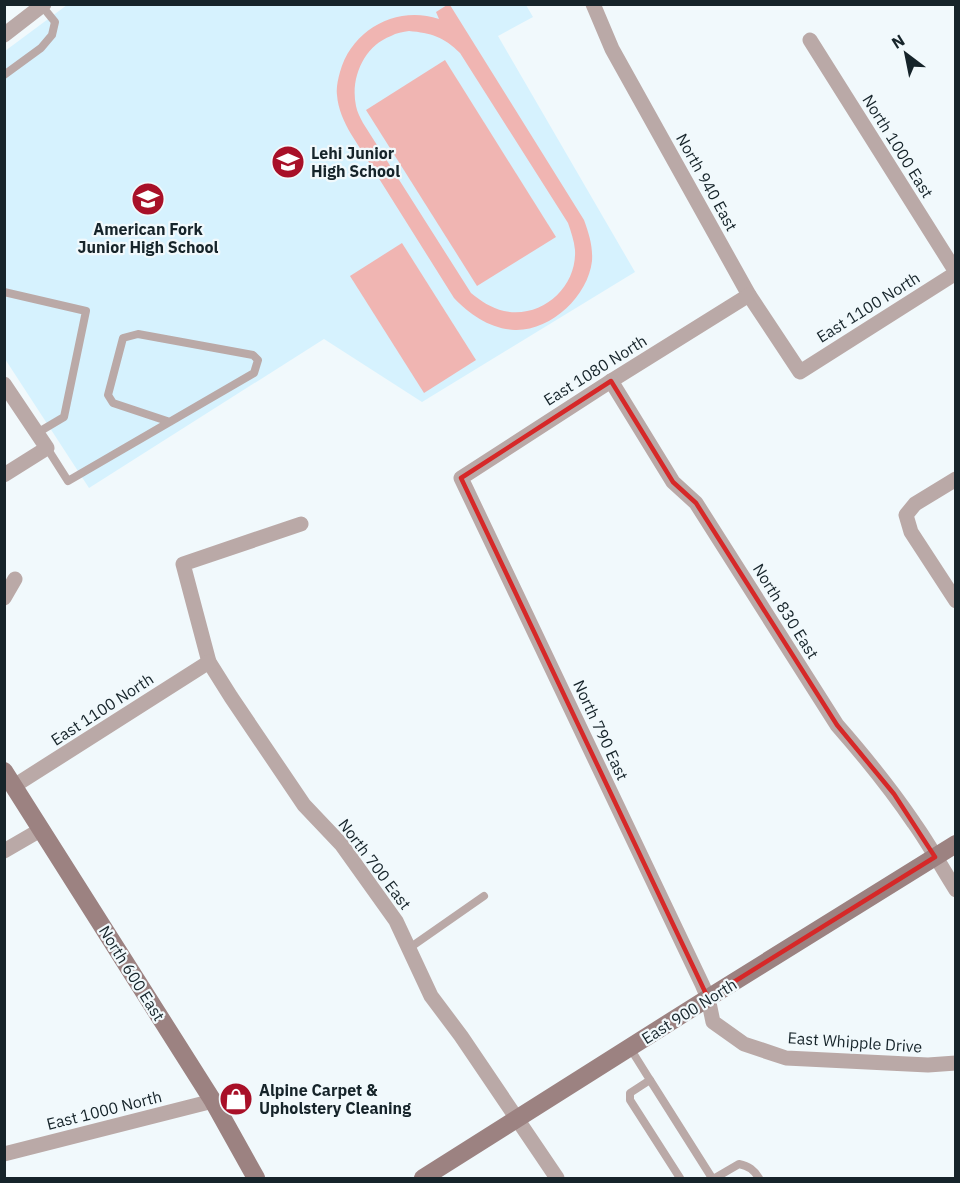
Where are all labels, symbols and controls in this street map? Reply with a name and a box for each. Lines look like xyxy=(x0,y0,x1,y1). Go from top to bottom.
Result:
north arrow xyxy=(876,24,936,84)
text: N xyxy=(888,30,908,53)
street label: North 1000 East xyxy=(858,91,938,201)
street label: North 940 East xyxy=(672,130,742,234)
place label: Lehi Junior High School xyxy=(311,143,400,181)
school or university icon: Lehi Junior High School xyxy=(270,144,306,180)
school or university icon: American Fork Junior High School xyxy=(130,181,166,217)
place label: American Fork Junior High School xyxy=(78,219,219,257)
street label: East 1100 North xyxy=(813,267,923,347)
street label: East 1080 North xyxy=(540,330,650,410)
street label: North 830 East xyxy=(749,560,823,662)
street label: East 1100 North xyxy=(47,668,157,750)
street label: North 790 East xyxy=(569,677,633,783)
street label: North 700 East xyxy=(334,815,416,913)
street label: North 600 East xyxy=(95,922,169,1024)
street label: East 900 North xyxy=(638,974,740,1048)
street label: East Whipple Drive xyxy=(787,1027,923,1057)
place label: Alpine Carpet & Upholstery Cleaning xyxy=(259,1080,411,1118)
shop icon: Alpine Carpet & Upholstery Cleaning xyxy=(218,1081,254,1117)
street label: East 1000 North xyxy=(44,1086,164,1134)

